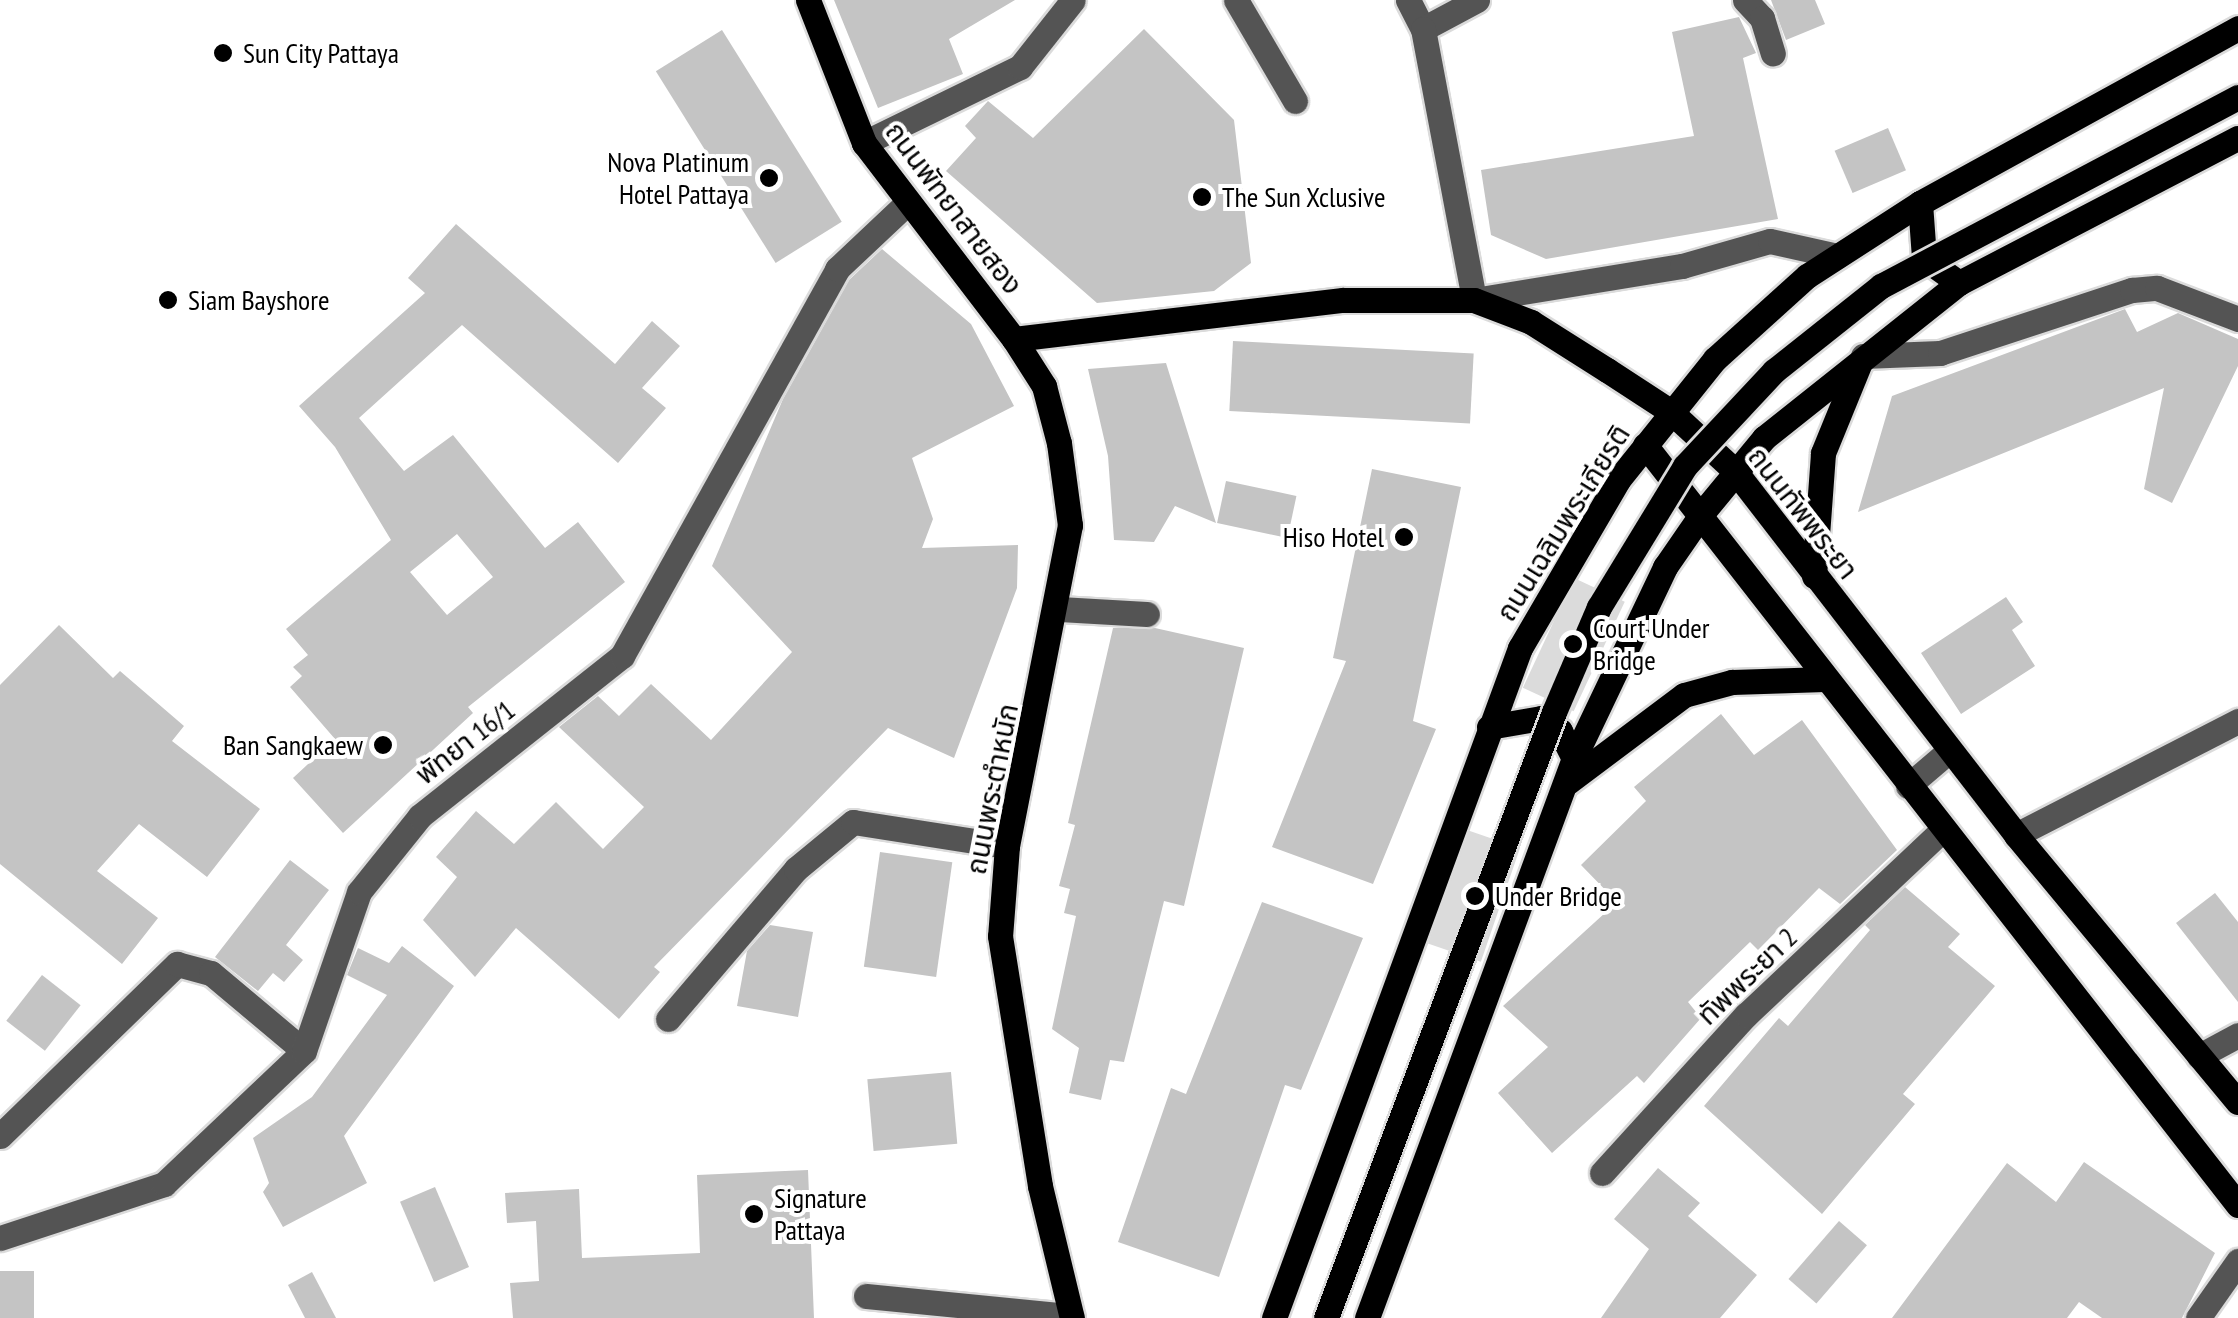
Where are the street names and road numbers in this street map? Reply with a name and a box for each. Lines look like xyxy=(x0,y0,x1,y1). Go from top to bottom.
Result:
street label: ถนนพัทยาสายสอง xyxy=(878,115,1030,301)
street label: ถนนเฉลิมพระเกียรติ xyxy=(1489,419,1637,627)
street label: ถนนทัพพระยา xyxy=(1741,440,1865,586)
street label: พัทยา 16/1 xyxy=(409,693,521,791)
street label: ถนนพระตำหนัก xyxy=(959,701,1025,877)
street label: ทัพพระยา 2 xyxy=(1690,920,1804,1032)

